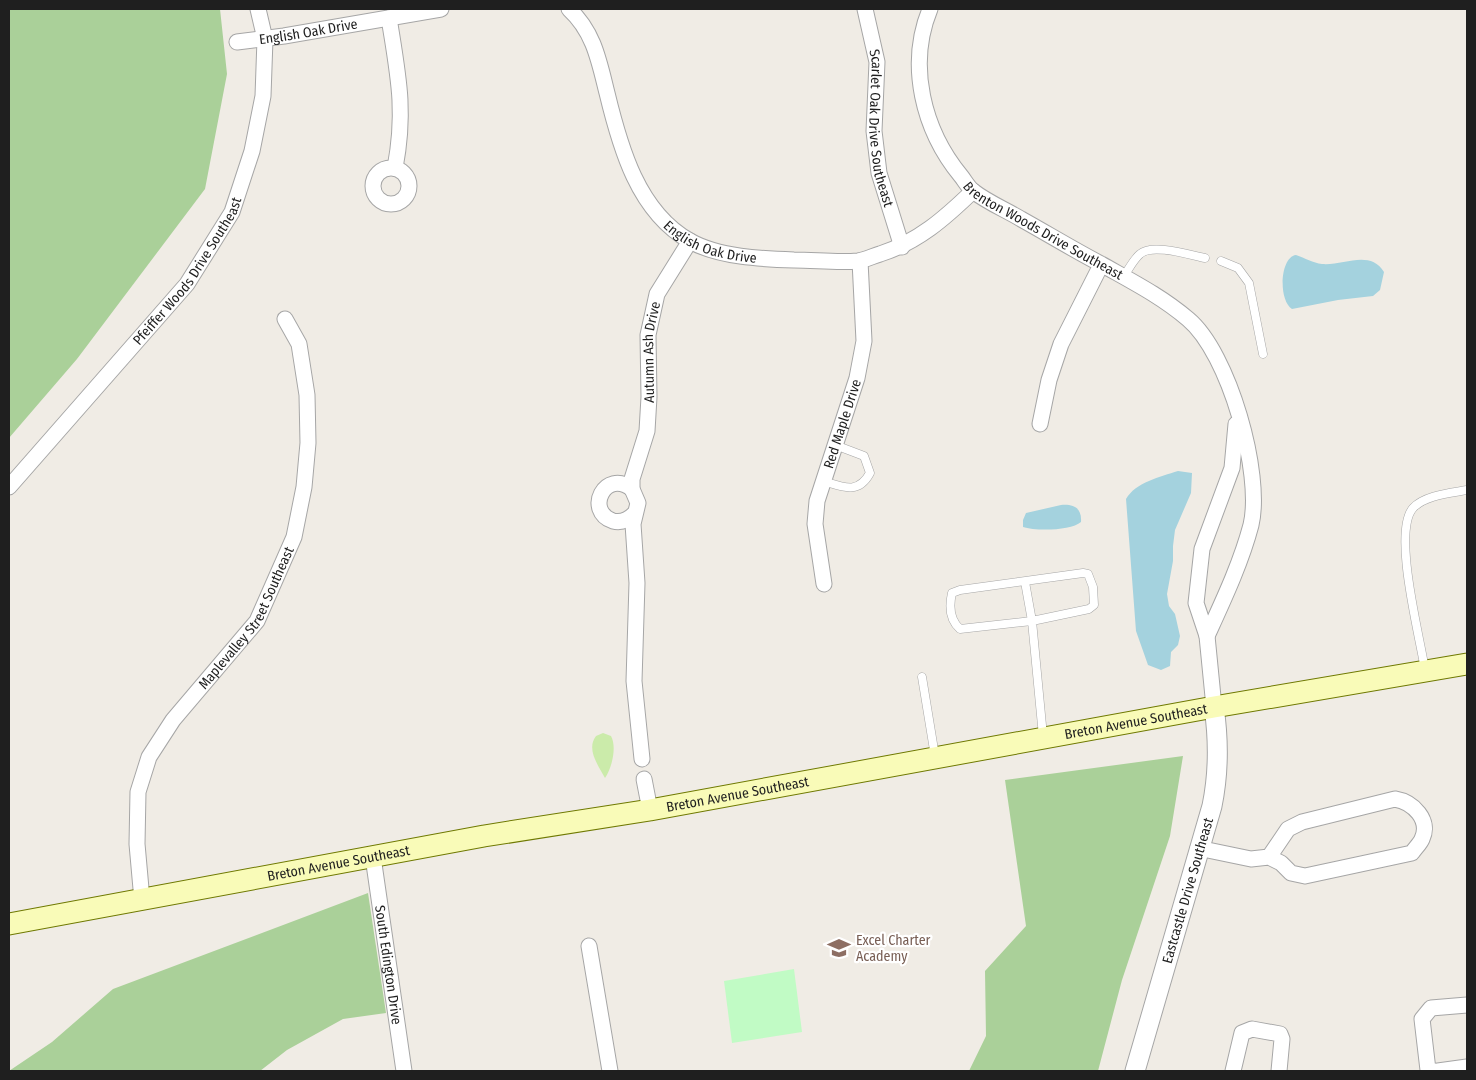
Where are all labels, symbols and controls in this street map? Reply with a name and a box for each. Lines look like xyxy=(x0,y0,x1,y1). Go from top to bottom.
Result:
street label: English Oak Drive xyxy=(258,16,359,48)
street label: Scarlet Oak Drive Southeast xyxy=(865,48,897,209)
street label: Brenton Woods Drive Southeast xyxy=(959,178,1126,284)
street label: Pfeiffer Woods Drive Southeast xyxy=(130,195,245,349)
street label: English Oak Drive xyxy=(660,217,758,267)
street label: Autumn Ash Drive xyxy=(640,300,664,403)
street label: Red Maple Drive xyxy=(820,377,865,471)
street label: Maplevalley Street Southeast xyxy=(195,544,298,693)
street label: Breton Avenue Southeast xyxy=(1063,700,1209,743)
street label: Breton Avenue Southeast xyxy=(665,773,811,816)
street label: Eastcastle Drive Southeast xyxy=(1159,815,1217,966)
street label: Breton Avenue Southeast xyxy=(266,842,412,885)
street label: South Edington Drive xyxy=(371,904,405,1026)
place label: Excel Charter Academy xyxy=(856,932,931,965)
school or university icon: Excel Charter Academy xyxy=(826,935,852,961)

